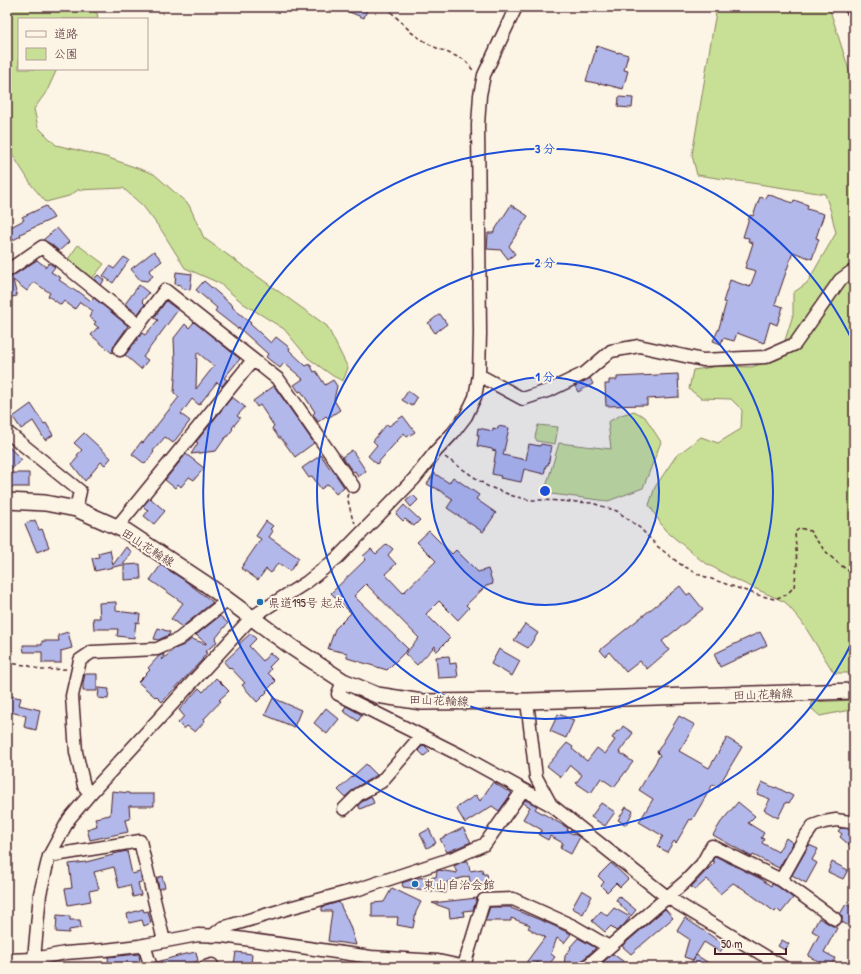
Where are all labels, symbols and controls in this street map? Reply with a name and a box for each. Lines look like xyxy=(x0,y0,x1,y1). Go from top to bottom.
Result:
legend xyxy=(18,18,148,70)
text: 道路 xyxy=(54,25,78,42)
text: 公園 xyxy=(54,45,78,62)
text: 3 分 xyxy=(535,140,555,157)
text: 2 分 xyxy=(535,254,555,271)
text: 1 分 xyxy=(535,368,555,385)
centre of rings xyxy=(538,484,552,498)
street label: 田山花輪線 xyxy=(118,524,178,570)
place label: 県道195号 起点 xyxy=(268,594,345,611)
marker: 県道195号 起点 xyxy=(255,597,265,607)
street label: 田山花輪線 xyxy=(733,684,793,704)
street label: 田山花輪線 xyxy=(409,690,469,710)
place label: 東山自治会館 xyxy=(423,876,495,893)
marker: 東山自治会館 xyxy=(410,879,420,889)
scale bar xyxy=(715,930,786,956)
text: 50 m xyxy=(721,935,742,952)

